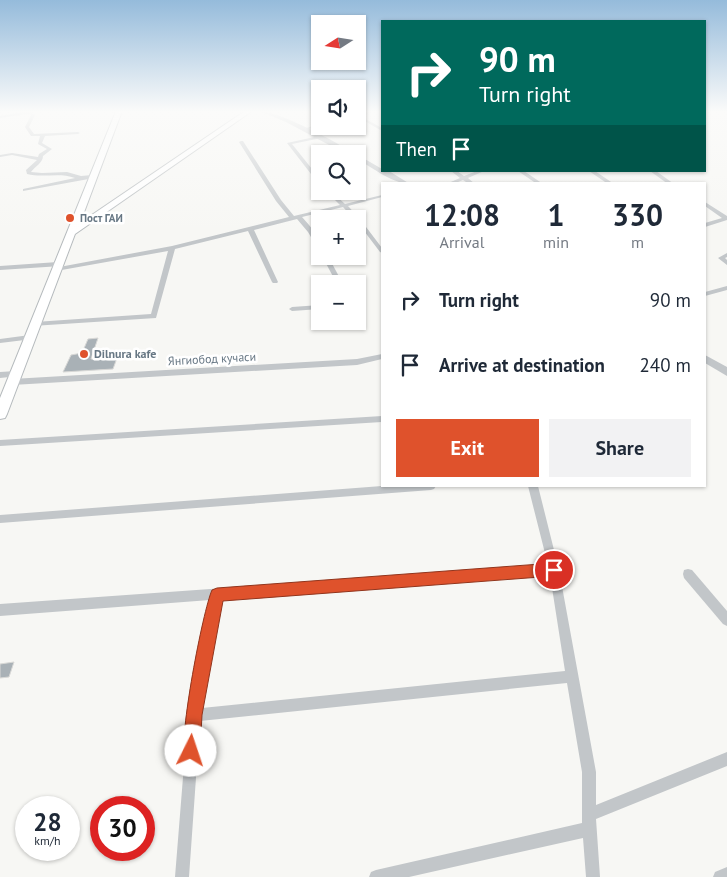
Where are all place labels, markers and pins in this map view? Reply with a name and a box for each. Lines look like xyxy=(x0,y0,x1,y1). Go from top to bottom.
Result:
place label: Пост ГАИ xyxy=(80,211,123,225)
marker: Пост ГАИ xyxy=(64,212,76,224)
place label: Dilnura kafe xyxy=(94,346,156,361)
marker: Dilnura kafe xyxy=(78,348,90,360)
pin xyxy=(533,549,575,591)

